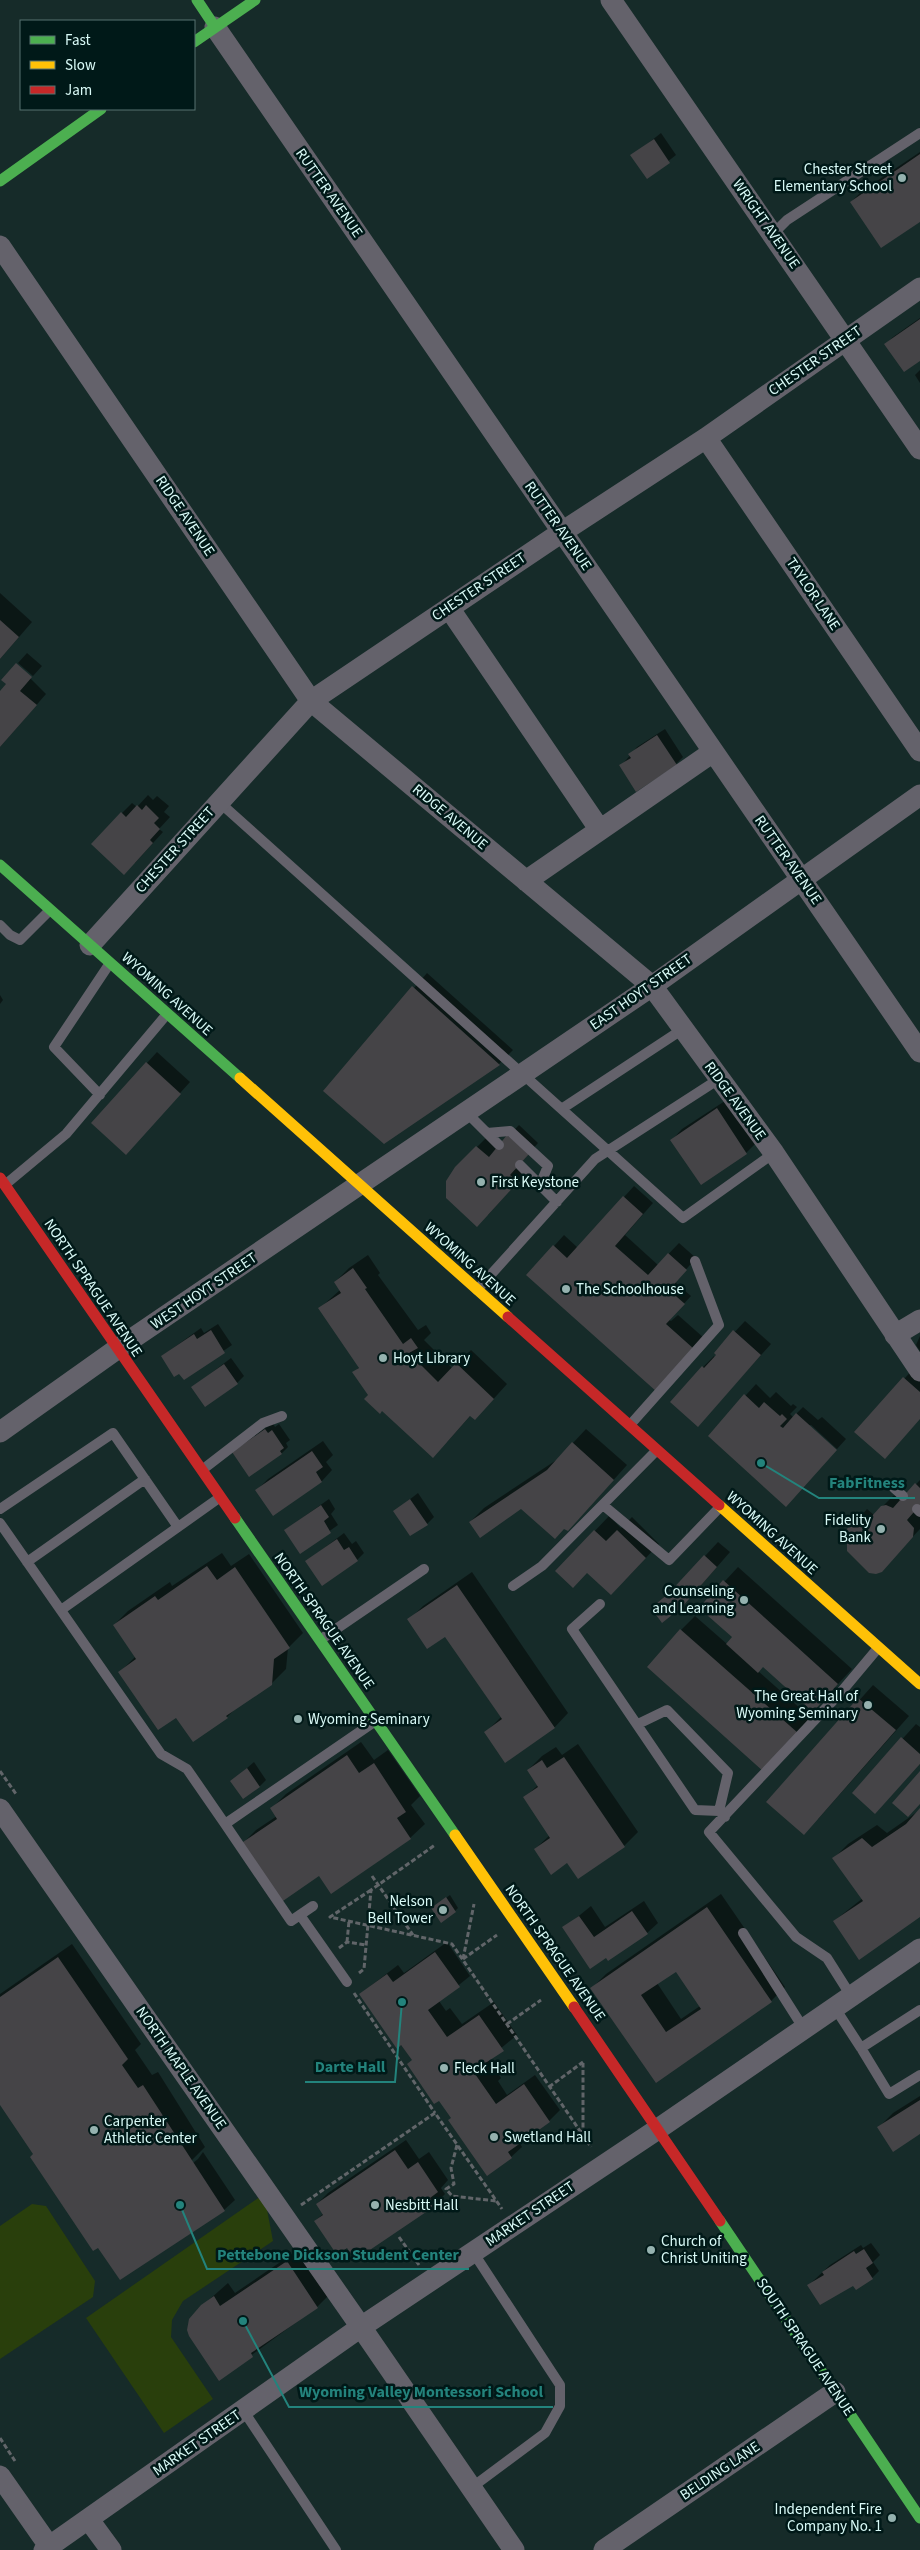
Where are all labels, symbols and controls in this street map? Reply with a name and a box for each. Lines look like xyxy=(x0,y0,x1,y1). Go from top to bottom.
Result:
legend xyxy=(20,20,195,110)
text: Fast xyxy=(65,30,91,51)
text: Slow xyxy=(65,55,96,76)
text: Jam xyxy=(65,80,92,101)
street label: RUTTER AVENUE xyxy=(290,144,368,242)
place label: Chester Street Elementary School xyxy=(774,159,892,197)
marker: Chester Street Elementary School xyxy=(896,172,908,184)
street label: WRIGHT AVENUE xyxy=(727,175,805,273)
street label: CHESTER STREET xyxy=(764,321,866,401)
street label: RIDGE AVENUE xyxy=(150,472,220,560)
street label: RUTTER AVENUE xyxy=(519,477,597,575)
street label: CHESTER STREET xyxy=(428,548,530,626)
street label: TAYLOR LANE xyxy=(781,553,845,635)
street label: RIDGE AVENUE xyxy=(408,779,492,855)
street label: CHESTER STREET xyxy=(131,802,219,898)
street label: RUTTER AVENUE xyxy=(749,811,827,909)
street label: WYOMING AVENUE xyxy=(117,947,217,1041)
street label: EAST HOYT STREET xyxy=(586,949,696,1035)
street label: RIDGE AVENUE xyxy=(699,1057,771,1145)
place label: First Keystone xyxy=(491,1172,579,1193)
marker: First Keystone xyxy=(475,1176,487,1188)
street label: NORTH SPRAGUE AVENUE xyxy=(39,1215,147,1361)
street label: WYOMING AVENUE xyxy=(420,1217,520,1311)
street label: WEST HOYT STREET xyxy=(147,1248,261,1334)
place label: The Schoolhouse xyxy=(576,1279,684,1300)
marker: The Schoolhouse xyxy=(560,1283,572,1295)
place label: Hoyt Library xyxy=(393,1348,470,1369)
marker: Hoyt Library xyxy=(377,1352,389,1364)
callout: FabFitness xyxy=(819,1467,915,1498)
text: FabFitness xyxy=(829,1472,905,1494)
street label: WYOMING AVENUE xyxy=(722,1486,822,1580)
place label: Fidelity Bank xyxy=(825,1510,872,1548)
marker: Fidelity Bank xyxy=(875,1523,887,1535)
street label: NORTH SPRAGUE AVENUE xyxy=(269,1548,379,1694)
place label: Counseling and Learning xyxy=(652,1581,734,1619)
marker: Counseling and Learning xyxy=(738,1594,750,1606)
place label: The Great Hall of Wyoming Seminary xyxy=(736,1686,859,1724)
marker: The Great Hall of Wyoming Seminary xyxy=(862,1699,874,1711)
place label: Wyoming Seminary xyxy=(308,1709,430,1730)
marker: Wyoming Seminary xyxy=(292,1713,304,1725)
street label: NORTH SPRAGUE AVENUE xyxy=(500,1880,610,2026)
place label: Nelson Bell Tower xyxy=(368,1891,434,1929)
marker: Nelson Bell Tower xyxy=(437,1904,449,1916)
street label: NORTH MAPLE AVENUE xyxy=(131,2002,231,2134)
callout: Darte Hall xyxy=(305,2051,395,2082)
text: Darte Hall xyxy=(315,2056,386,2078)
place label: Fleck Hall xyxy=(454,2058,515,2079)
marker: Fleck Hall xyxy=(438,2062,450,2074)
place label: Carpenter Athletic Center xyxy=(104,2111,197,2149)
marker: Carpenter Athletic Center xyxy=(88,2124,100,2136)
place label: Swetland Hall xyxy=(504,2127,591,2148)
marker: Swetland Hall xyxy=(488,2131,500,2143)
street label: MARKET STREET xyxy=(481,2176,579,2252)
place label: Nesbitt Hall xyxy=(385,2195,458,2216)
marker: Nesbitt Hall xyxy=(369,2199,381,2211)
place label: Church of Christ Uniting xyxy=(661,2231,747,2269)
callout: Pettebone Dickson Student Center xyxy=(207,2238,469,2269)
text: Pettebone Dickson Student Center xyxy=(217,2244,460,2266)
marker: Church of Christ Uniting xyxy=(645,2244,657,2256)
street label: SOUTH SPRAGUE AVENUE xyxy=(751,2274,859,2420)
callout: Wyoming Valley Montessori School xyxy=(289,2376,553,2407)
text: Wyoming Valley Montessori School xyxy=(299,2381,543,2403)
street label: MARKET STREET xyxy=(149,2405,245,2481)
street label: BELDING LANE xyxy=(676,2436,764,2505)
place label: Independent Fire Company No. 1 xyxy=(774,2499,882,2537)
marker: Independent Fire Company No. 1 xyxy=(886,2512,898,2524)

